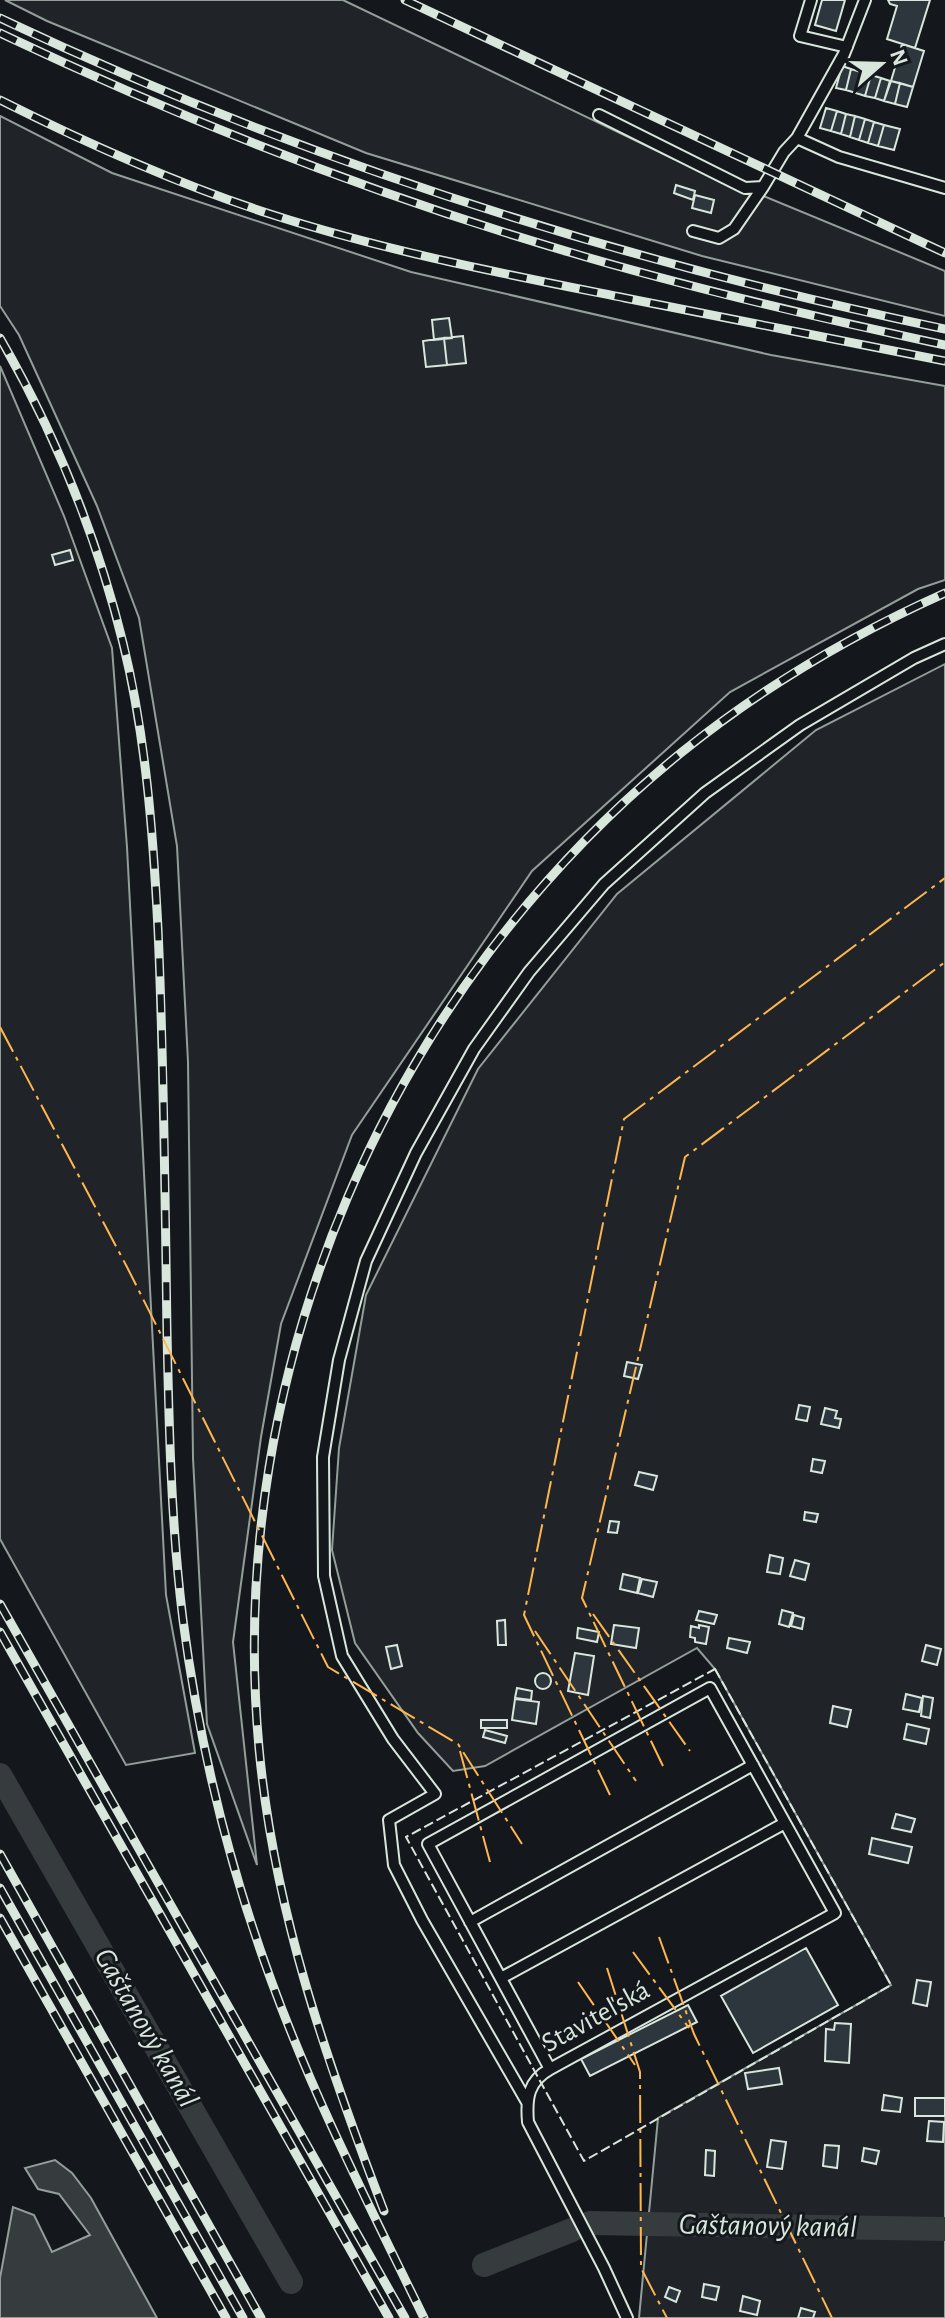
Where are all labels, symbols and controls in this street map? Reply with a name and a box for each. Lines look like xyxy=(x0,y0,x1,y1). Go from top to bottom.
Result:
north arrow xyxy=(841,24,921,104)
text: N xyxy=(886,47,912,68)
water label: Gaštanový kanál xyxy=(88,1943,204,2113)
street label: Staviteľská xyxy=(537,1976,655,2058)
water label: Gaštanový kanál xyxy=(679,2209,857,2243)

